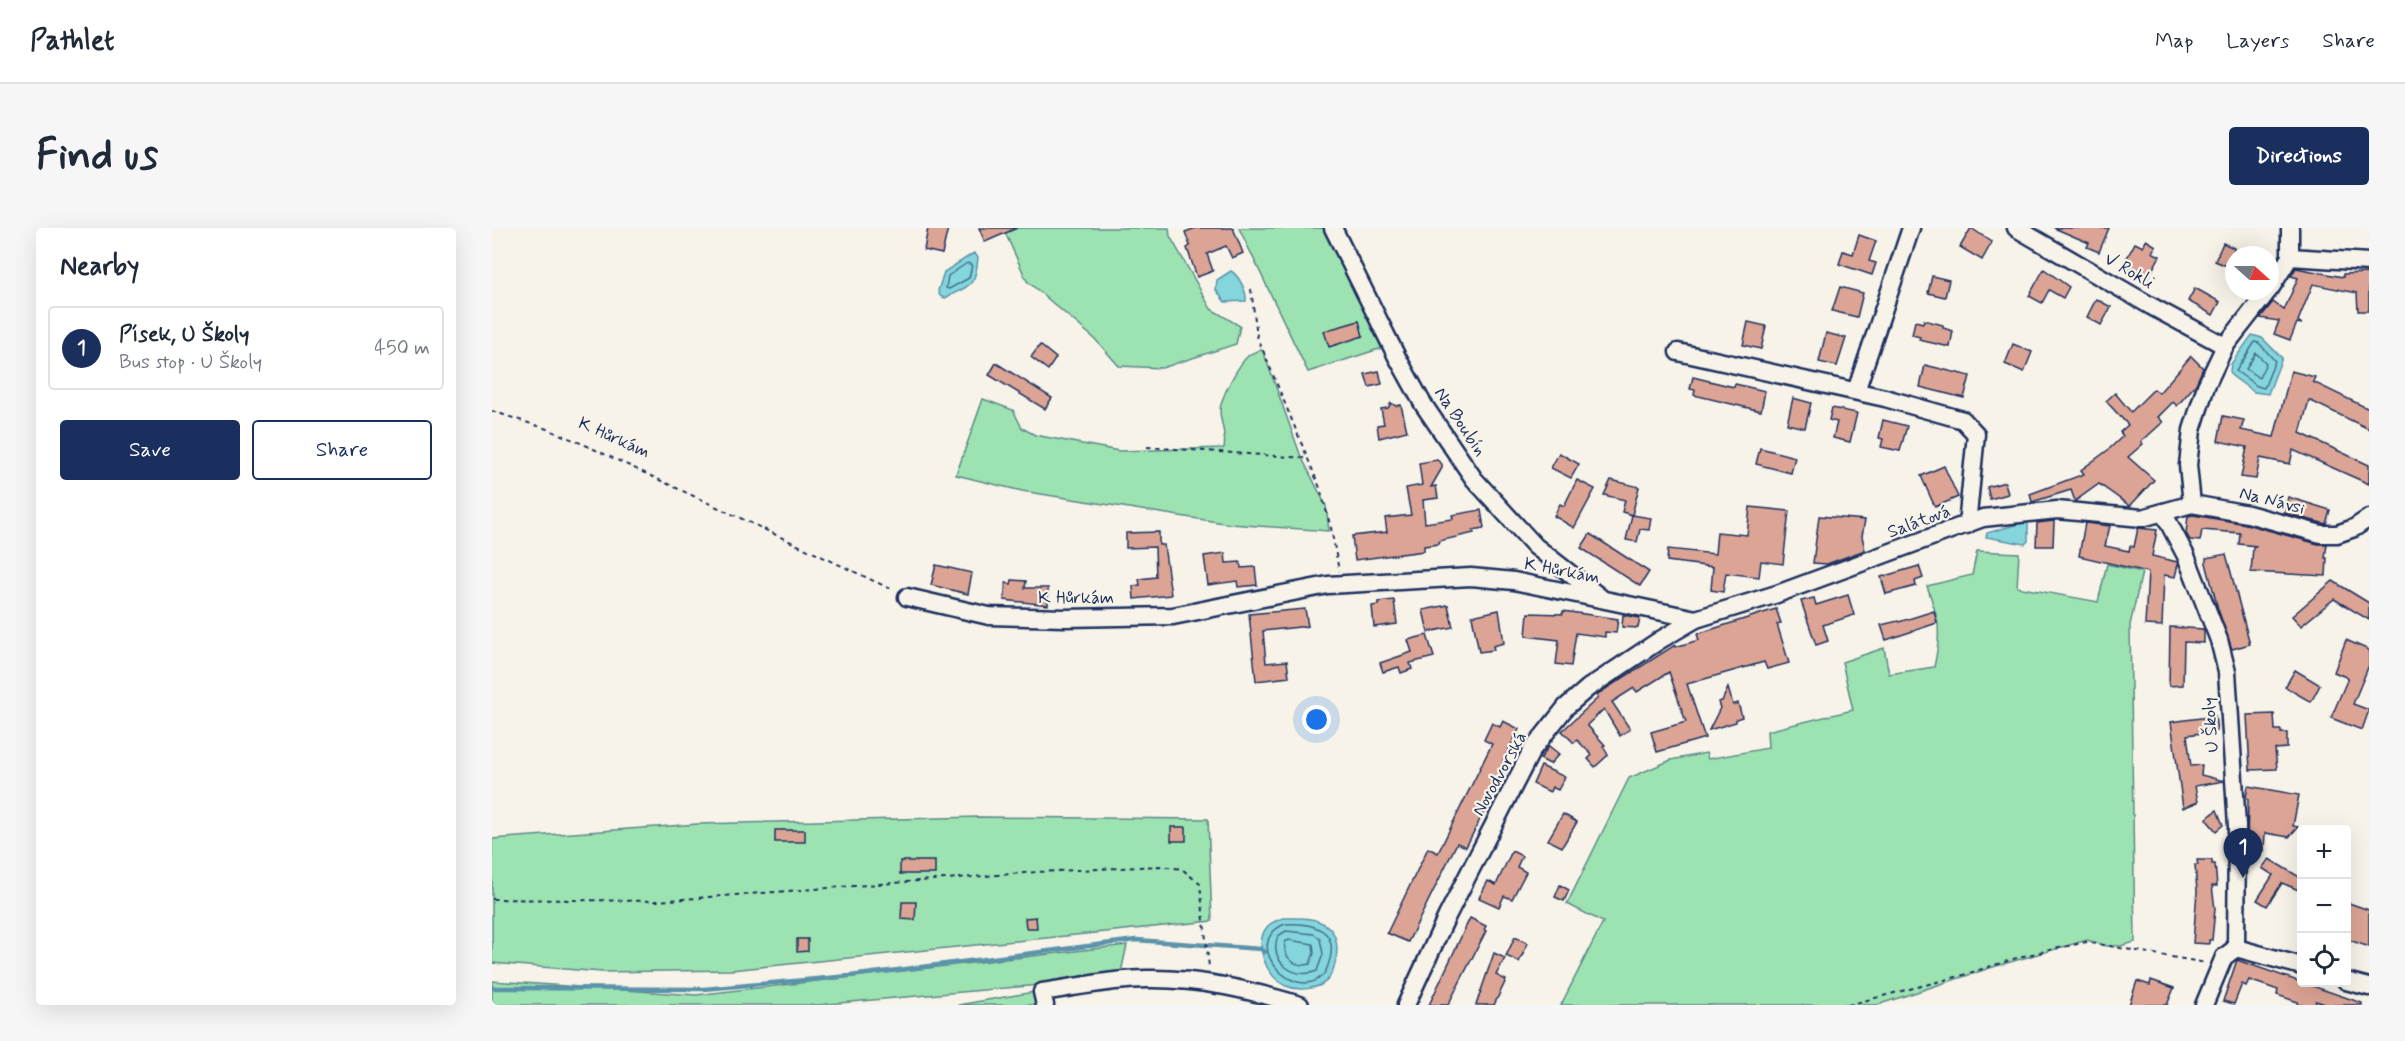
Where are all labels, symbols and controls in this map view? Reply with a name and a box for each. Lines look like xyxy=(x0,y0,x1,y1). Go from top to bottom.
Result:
text: Pathlet xyxy=(30,23,114,60)
text: Map xyxy=(2155,27,2193,55)
text: Layers xyxy=(2226,27,2289,55)
text: Share xyxy=(2322,27,2375,55)
button: Directions xyxy=(2229,127,2369,185)
text: Find us xyxy=(36,129,158,184)
north arrow xyxy=(2225,246,2279,300)
street label: V Rokli xyxy=(2100,247,2158,295)
text: Nearby xyxy=(60,250,139,284)
text: Písek, U Školy xyxy=(119,321,249,349)
text: 1 xyxy=(77,335,86,362)
text: 450 m xyxy=(374,335,430,362)
text: Bus stop · U Školy xyxy=(119,349,262,376)
street label: Na Boubín xyxy=(1428,383,1492,461)
street label: K Hůrkám xyxy=(574,412,654,464)
button: Save xyxy=(60,420,240,480)
button: Share xyxy=(252,420,432,480)
street label: Na Návsi xyxy=(2237,481,2307,521)
street label: Salátová xyxy=(1884,500,1954,544)
street label: K Hůrkám xyxy=(1522,552,1602,590)
street label: K Hůrkám xyxy=(1038,586,1114,610)
street label: U Školy xyxy=(2197,696,2225,754)
your location xyxy=(1302,705,1331,734)
street label: Novodvorská xyxy=(1467,727,1533,821)
map controls xyxy=(2297,825,2351,987)
button: + xyxy=(2297,825,2351,879)
pin: 1 xyxy=(2224,828,2262,878)
button: − xyxy=(2297,879,2351,933)
button: locate xyxy=(2297,933,2351,987)

